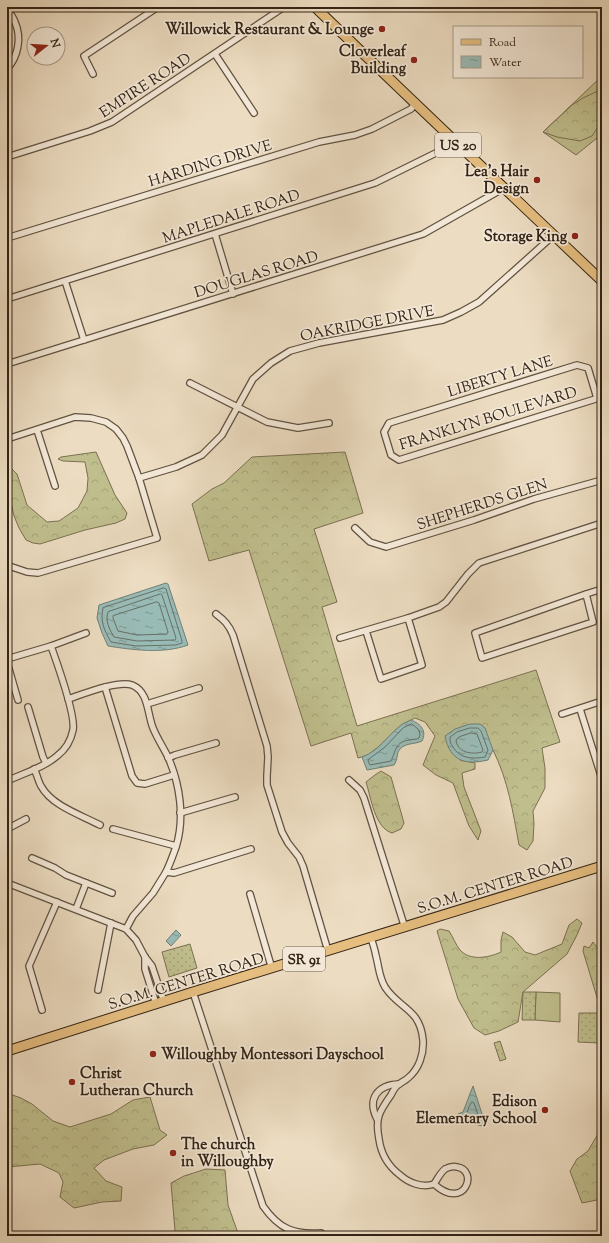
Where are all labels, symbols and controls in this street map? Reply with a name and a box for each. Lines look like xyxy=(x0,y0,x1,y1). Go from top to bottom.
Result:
place label: Willowick Restaurant & Lounge xyxy=(165,20,374,41)
marker: Willowick Restaurant & Lounge xyxy=(377,24,387,34)
north arrow xyxy=(26,26,66,66)
legend xyxy=(453,26,583,78)
text: Road xyxy=(489,34,516,52)
text: N xyxy=(45,36,64,50)
place label: Cloverleaf Building xyxy=(339,42,408,80)
street label: EMPIRE ROAD xyxy=(96,49,196,124)
text: Water xyxy=(489,54,522,72)
marker: Cloverleaf Building xyxy=(409,55,419,65)
road number: US 20 xyxy=(435,133,481,157)
street label: HARDING DRIVE xyxy=(146,136,275,193)
place label: Lea's Hair Design xyxy=(465,162,529,200)
marker: Lea's Hair Design xyxy=(532,175,542,185)
street label: MAPLEDALE ROAD xyxy=(160,185,303,250)
place label: Storage King xyxy=(484,227,568,248)
marker: Storage King xyxy=(570,231,580,241)
street label: DOUGLAS ROAD xyxy=(192,247,321,304)
street label: OAKRIDGE DRIVE xyxy=(299,301,436,348)
street label: LIBERTY LANE xyxy=(445,352,555,403)
street label: FRANKLYN BOULEVARD xyxy=(397,382,580,456)
street label: SHEPHERDS GLEN xyxy=(414,474,551,536)
street label: S.O.M. CENTER ROAD xyxy=(415,853,576,920)
road number: SR 91 xyxy=(283,947,325,971)
street label: S.O.M. CENTER ROAD xyxy=(106,949,267,1016)
place label: Willoughby Montessori Dayschool xyxy=(161,1045,385,1066)
marker: Willoughby Montessori Dayschool xyxy=(148,1049,158,1059)
place label: Christ Lutheran Church xyxy=(80,1064,194,1102)
marker: Christ Lutheran Church xyxy=(67,1077,77,1087)
place label: Edison Elementary School xyxy=(416,1092,538,1130)
marker: Edison Elementary School xyxy=(540,1105,550,1115)
place label: The church in Willoughby xyxy=(181,1135,274,1173)
marker: The church in Willoughby xyxy=(168,1148,178,1158)

